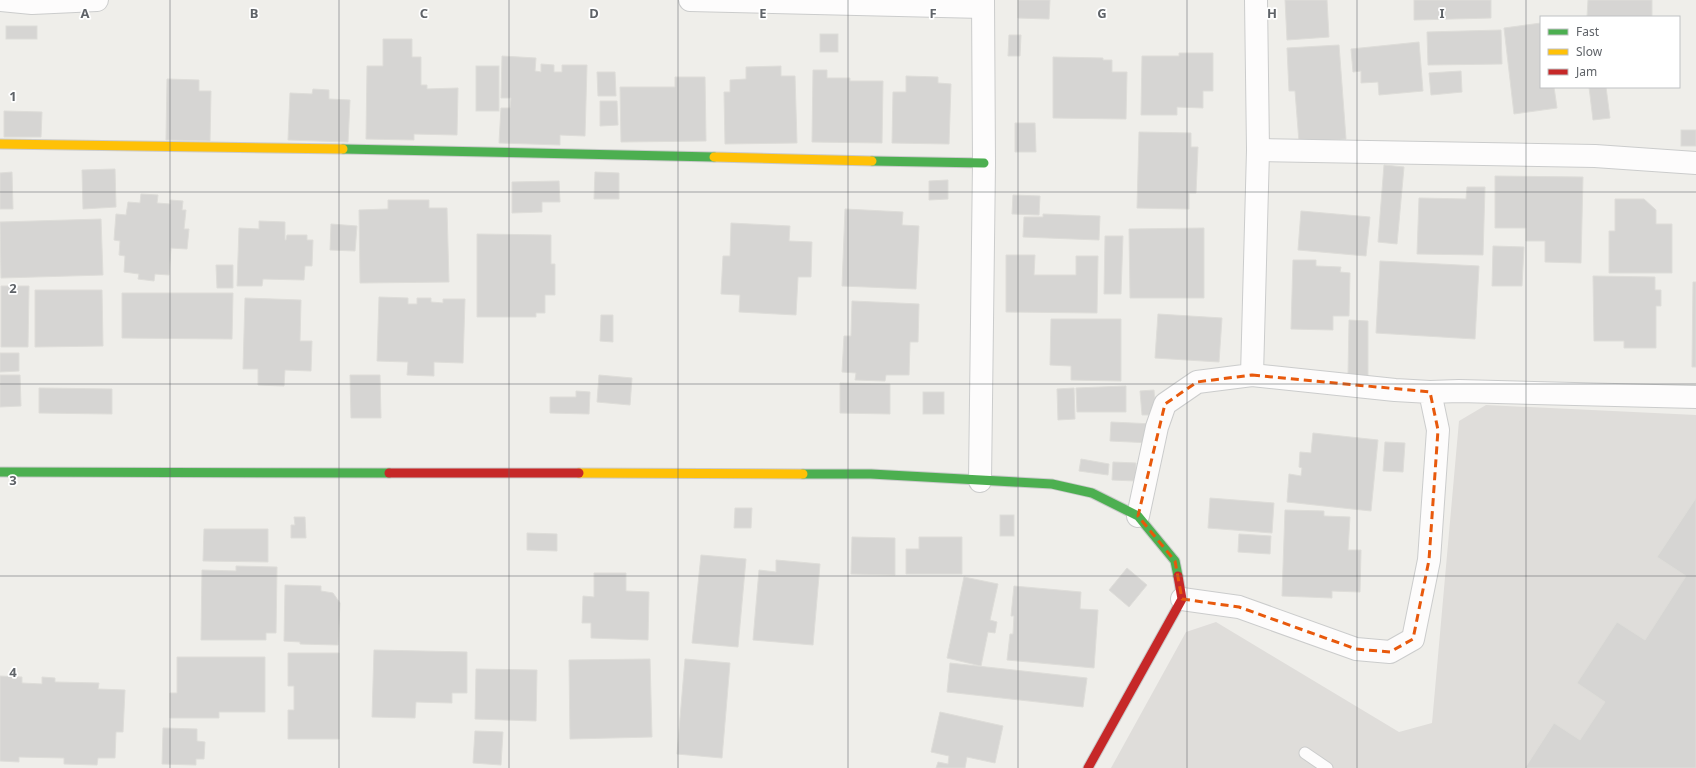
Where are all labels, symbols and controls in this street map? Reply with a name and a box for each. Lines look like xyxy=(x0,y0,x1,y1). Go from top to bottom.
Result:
text: A xyxy=(81,4,90,22)
text: B xyxy=(250,4,258,22)
text: C xyxy=(420,4,428,22)
text: D xyxy=(589,4,599,22)
text: E xyxy=(759,4,767,22)
text: F xyxy=(929,4,937,22)
text: G xyxy=(1097,4,1107,22)
text: H xyxy=(1267,4,1277,22)
text: I xyxy=(1439,4,1445,22)
legend xyxy=(1540,16,1680,88)
text: Fast xyxy=(1576,23,1600,40)
text: Slow xyxy=(1576,43,1603,60)
text: Jam xyxy=(1575,63,1597,80)
text: 1 xyxy=(9,87,17,105)
text: 2 xyxy=(9,279,17,297)
text: 3 xyxy=(9,471,17,489)
text: 4 xyxy=(9,663,17,681)

